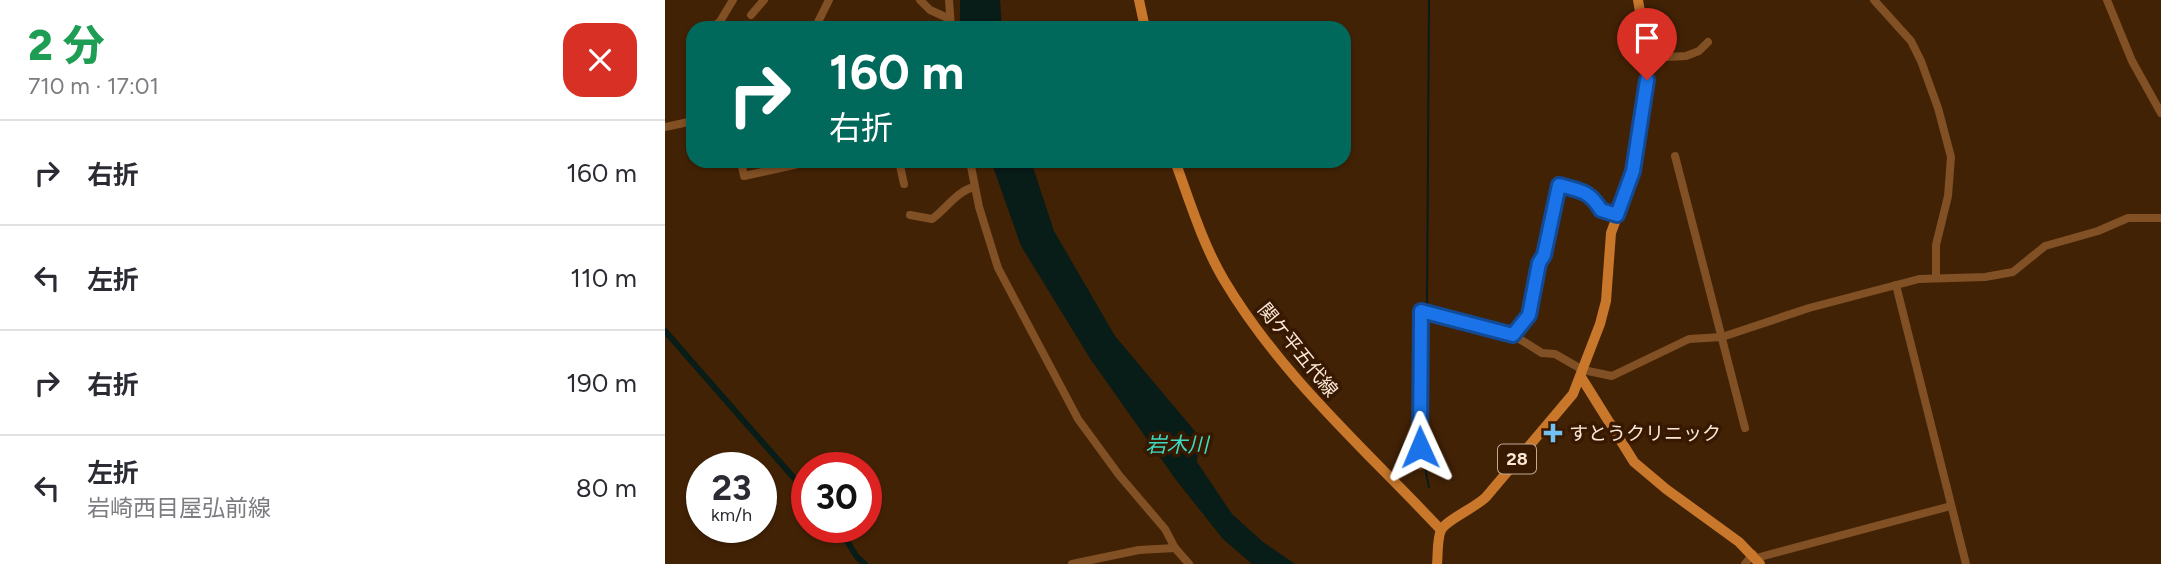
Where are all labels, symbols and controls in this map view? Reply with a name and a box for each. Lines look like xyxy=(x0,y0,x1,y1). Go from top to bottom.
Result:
pin xyxy=(1617,8,1677,80)
icon: arrive xyxy=(1628,19,1666,57)
text: 2 分 xyxy=(28,20,105,71)
button: close xyxy=(563,23,637,97)
text: 160 m xyxy=(829,42,964,101)
icon: right xyxy=(714,49,805,140)
text: 710 m · 17:01 xyxy=(28,72,159,100)
text: 右折 xyxy=(829,109,893,147)
icon: right xyxy=(28,154,66,192)
text: 160 m xyxy=(566,157,637,189)
text: 右折 xyxy=(87,159,139,191)
icon: left xyxy=(28,259,66,297)
text: 110 m xyxy=(570,262,637,294)
text: 左折 xyxy=(87,264,139,296)
street label: 関ケ平五代線 xyxy=(1253,298,1343,402)
icon: right xyxy=(28,364,66,402)
text: 190 m xyxy=(566,367,637,399)
text: 右折 xyxy=(87,369,139,401)
position arrow xyxy=(1383,410,1457,484)
place label: すとうクリニック xyxy=(1569,422,1721,445)
marker: すとうクリニック xyxy=(1543,423,1563,443)
water label: 岩木川 xyxy=(1146,432,1210,457)
road number: 28 xyxy=(1498,444,1536,474)
speed limit sign: 30 xyxy=(791,452,882,543)
text: 左折 xyxy=(87,457,139,489)
text: 23 xyxy=(712,467,751,509)
icon: left xyxy=(28,469,66,507)
text: 80 m xyxy=(576,472,637,504)
text: 岩崎西目屋弘前線 xyxy=(87,494,271,522)
text: km/h xyxy=(711,504,752,526)

